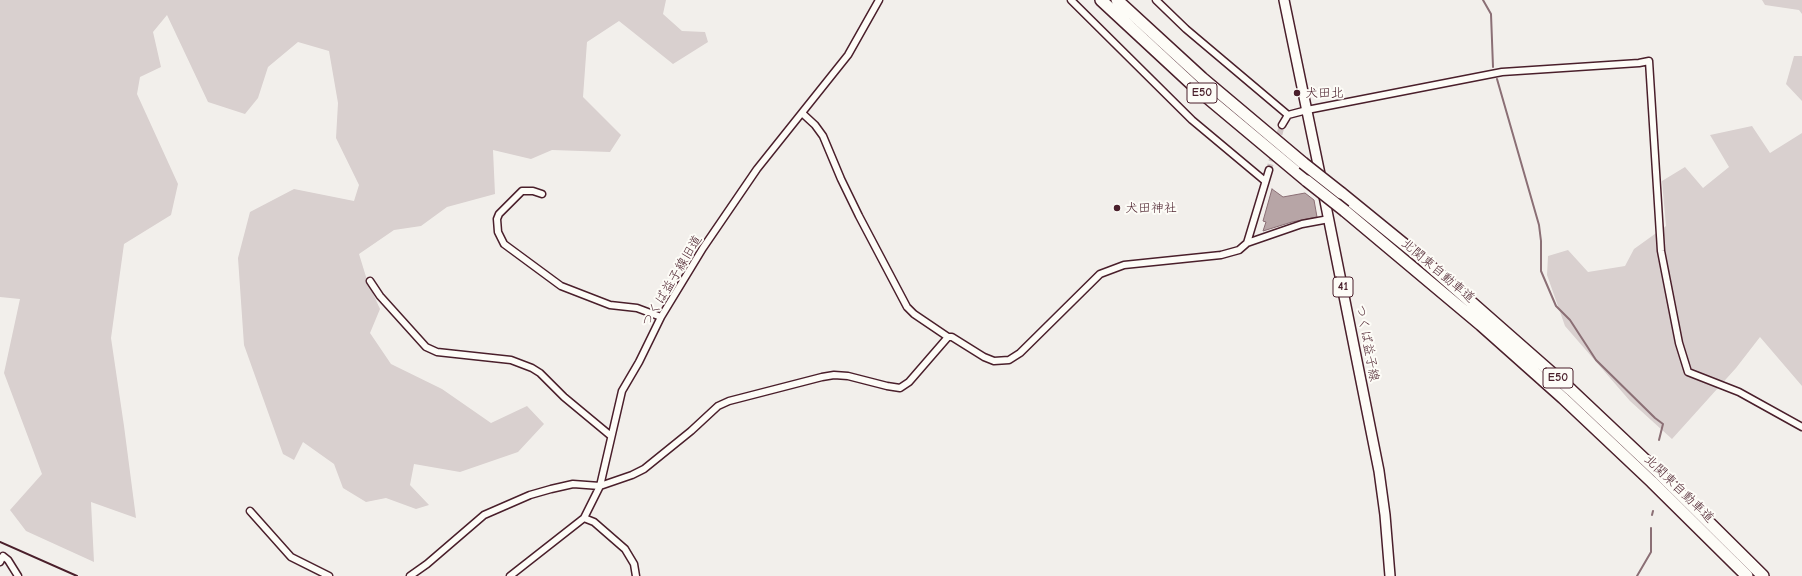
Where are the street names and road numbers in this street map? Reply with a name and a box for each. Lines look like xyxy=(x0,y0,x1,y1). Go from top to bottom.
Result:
road number: E50 xyxy=(1187,83,1217,103)
street label: つくば益子線旧道 xyxy=(639,232,705,330)
street label: 北関東自動車道 xyxy=(1398,236,1478,306)
road number: 41 xyxy=(1333,277,1353,297)
street label: つくば益子線 xyxy=(1352,303,1382,383)
road number: E50 xyxy=(1543,368,1573,388)
street label: 北関東自動車道 xyxy=(1641,452,1717,526)

